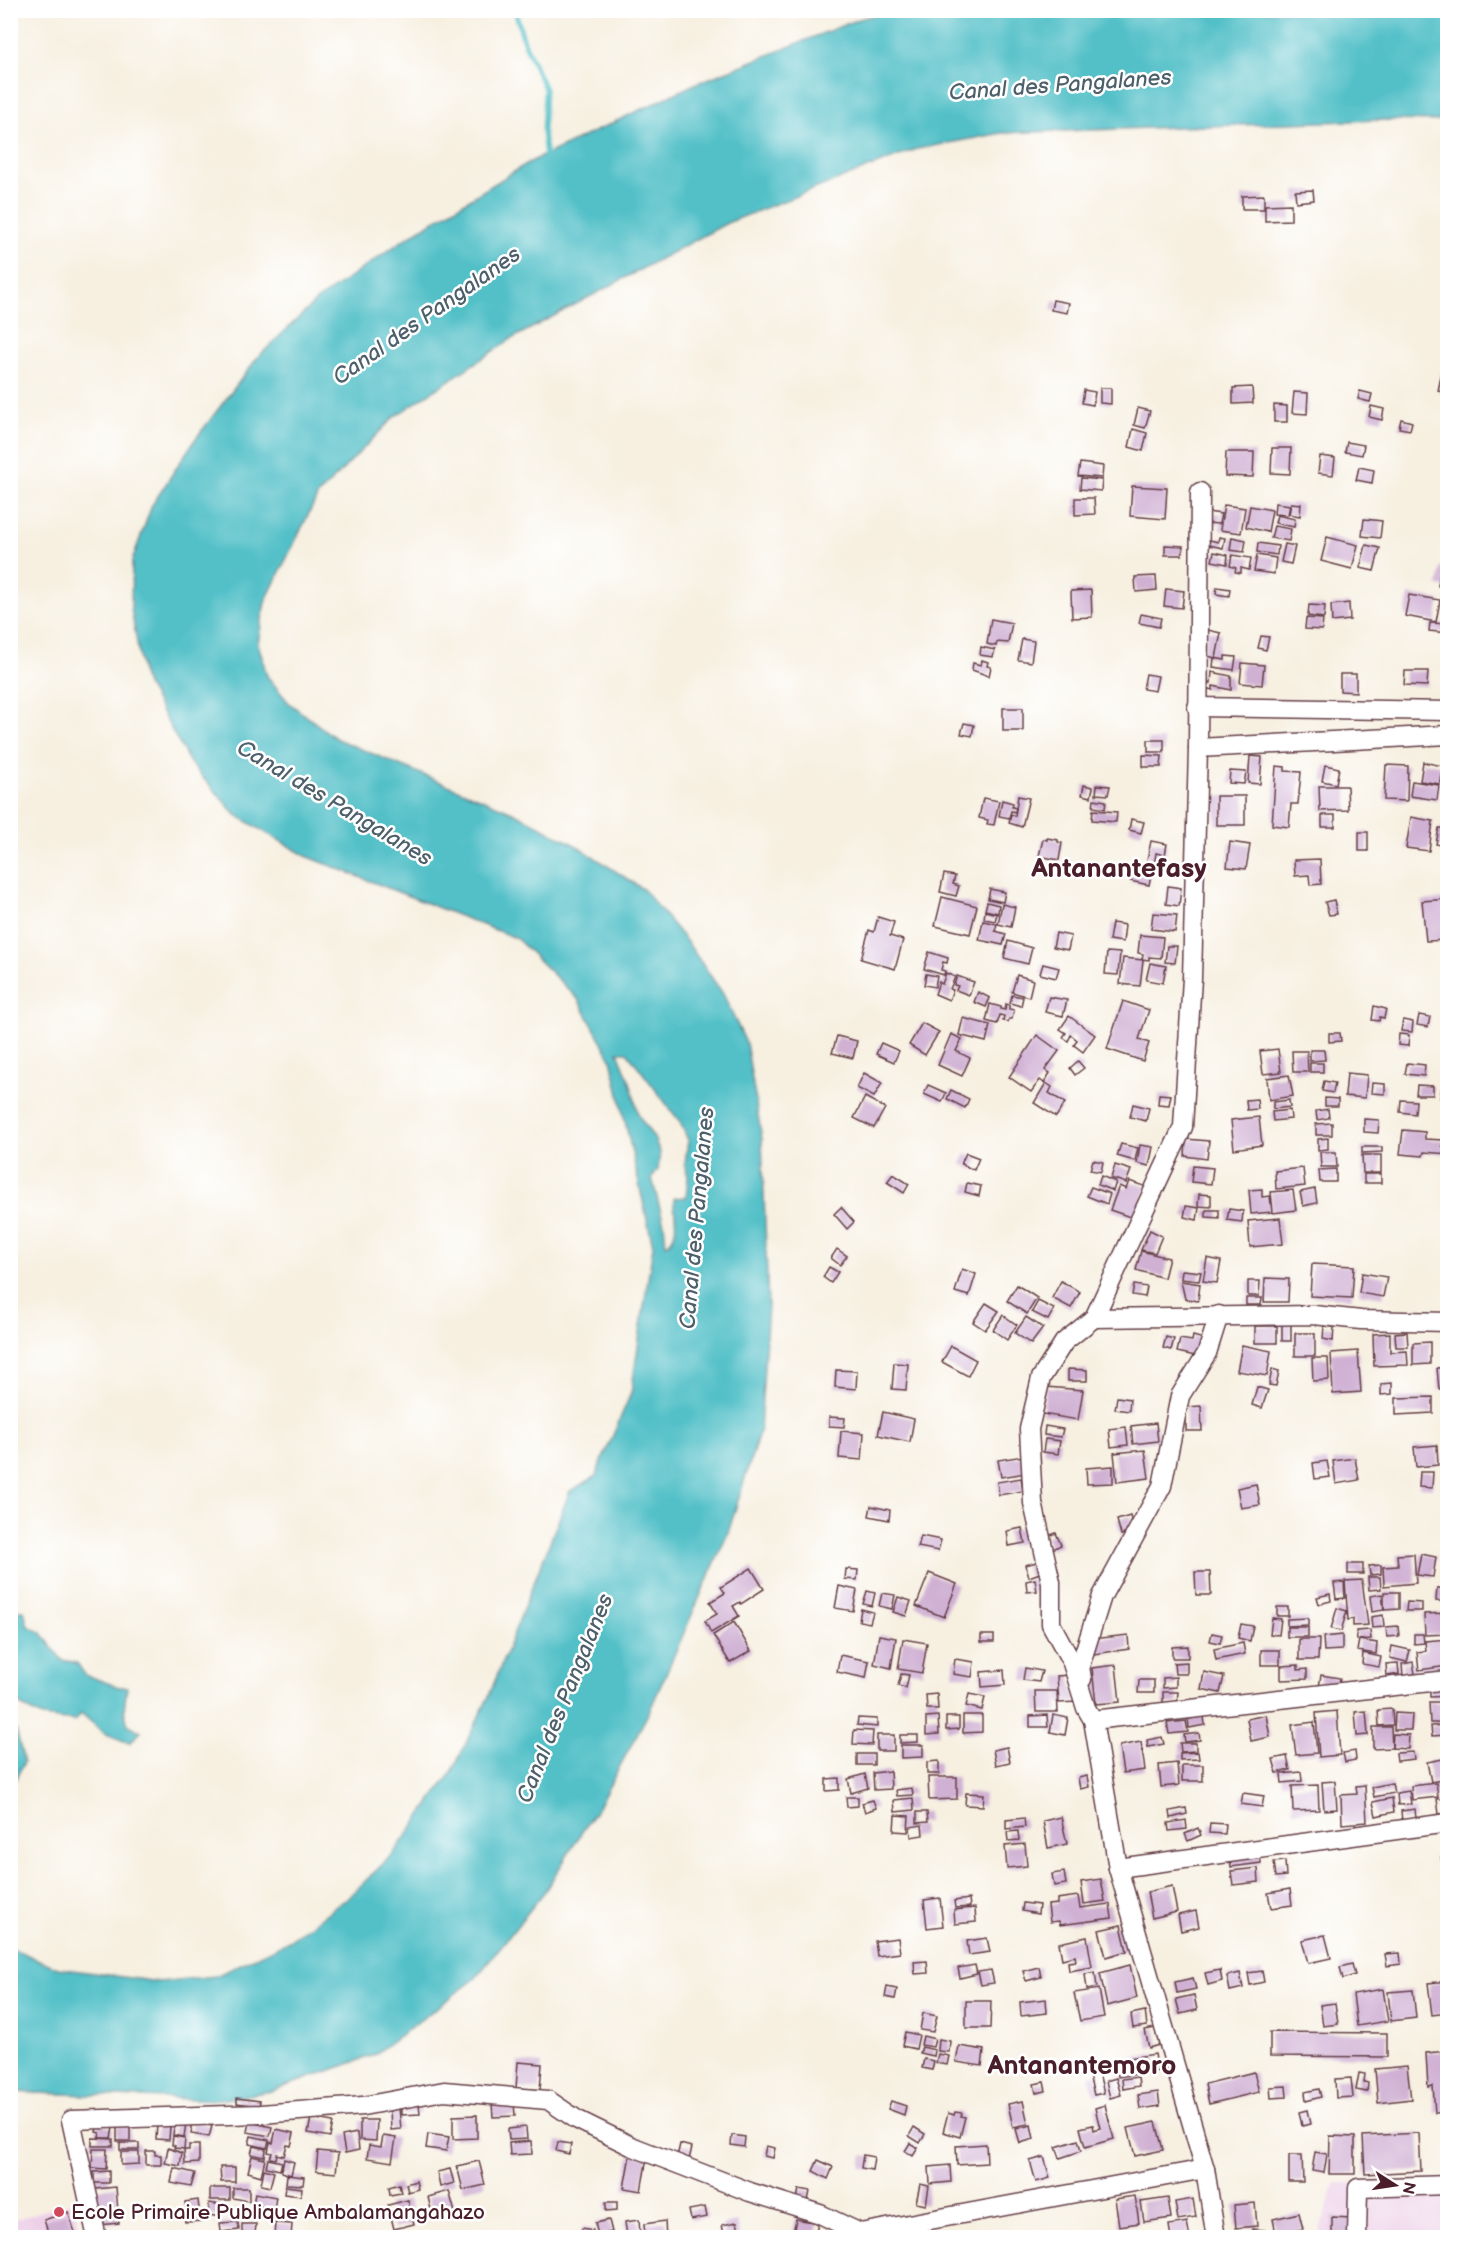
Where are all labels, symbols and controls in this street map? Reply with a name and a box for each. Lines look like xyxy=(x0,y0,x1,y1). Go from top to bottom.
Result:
water label: Canal des Pangalanes xyxy=(948,64,1172,107)
water label: Canal des Pangalanes xyxy=(328,241,526,391)
water label: Canal des Pangalanes xyxy=(232,734,437,872)
district label: Antanantefasy xyxy=(1030,853,1207,885)
water label: Canal des Pangalanes xyxy=(674,1106,721,1330)
water label: Canal des Pangalanes xyxy=(511,1590,620,1807)
district label: Antanantemoro xyxy=(987,2050,1176,2082)
north arrow xyxy=(1365,2155,1425,2215)
text: N xyxy=(1398,2180,1419,2196)
place label: Ecole Primaire Publique Ambalamangahazo xyxy=(71,2200,485,2225)
marker: Ecole Primaire Publique Ambalamangahazo xyxy=(52,2205,66,2219)

